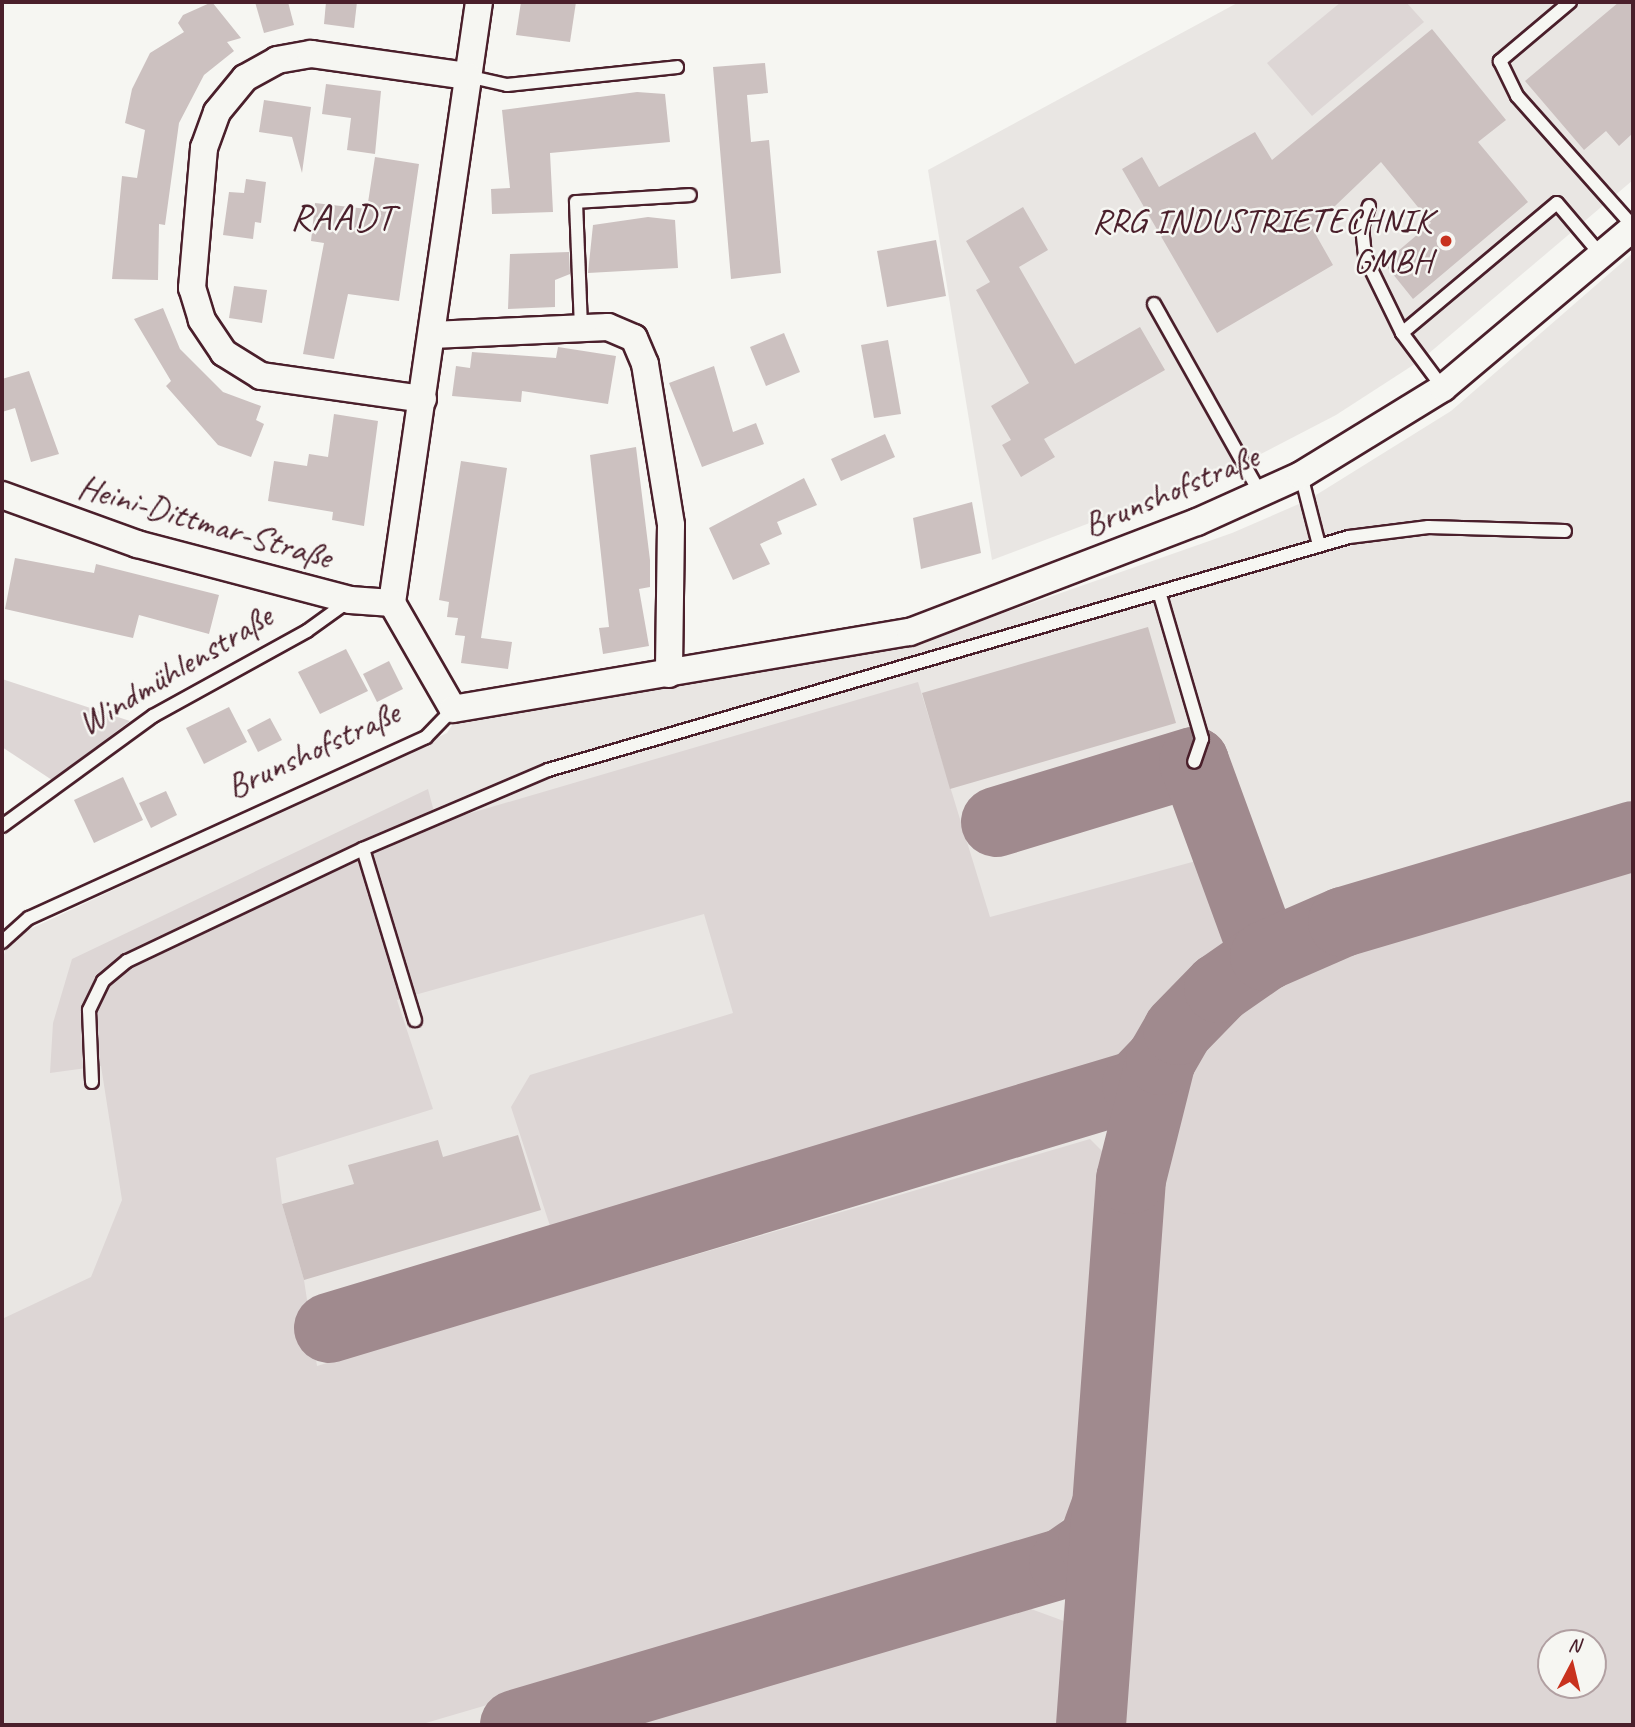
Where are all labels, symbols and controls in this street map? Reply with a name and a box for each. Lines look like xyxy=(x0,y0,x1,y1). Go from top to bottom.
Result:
district label: RAADT xyxy=(290,194,396,240)
place label: RRG INDUSTRIETECHNIK GMBH xyxy=(1092,200,1432,282)
marker: RRG INDUSTRIETECHNIK GMBH xyxy=(1438,233,1454,249)
street label: Brunshofstraße xyxy=(1077,435,1265,547)
street label: Heini-Dittmar-Straße xyxy=(73,466,337,578)
street label: Windmühlenstraße xyxy=(70,595,280,745)
street label: Brunshofstraße xyxy=(220,692,406,808)
north arrow xyxy=(1537,1629,1607,1699)
text: N xyxy=(1567,1633,1582,1658)

